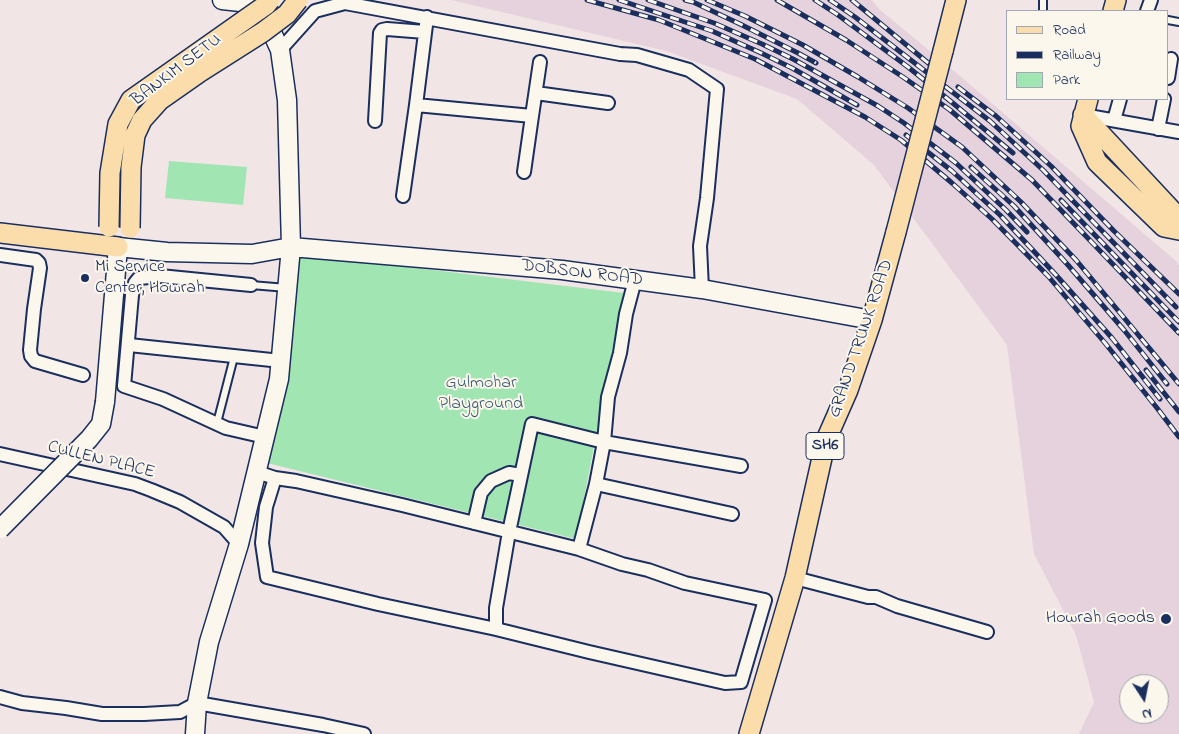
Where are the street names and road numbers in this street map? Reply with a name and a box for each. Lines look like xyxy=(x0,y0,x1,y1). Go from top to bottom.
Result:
street label: BANKIM SETU xyxy=(127,30,227,112)
street label: DOBSON ROAD xyxy=(520,256,644,292)
street label: GRAND TRUNK ROAD xyxy=(825,257,899,421)
road number: SH6 xyxy=(806,432,844,460)
street label: CULLEN PLACE xyxy=(45,437,157,485)

